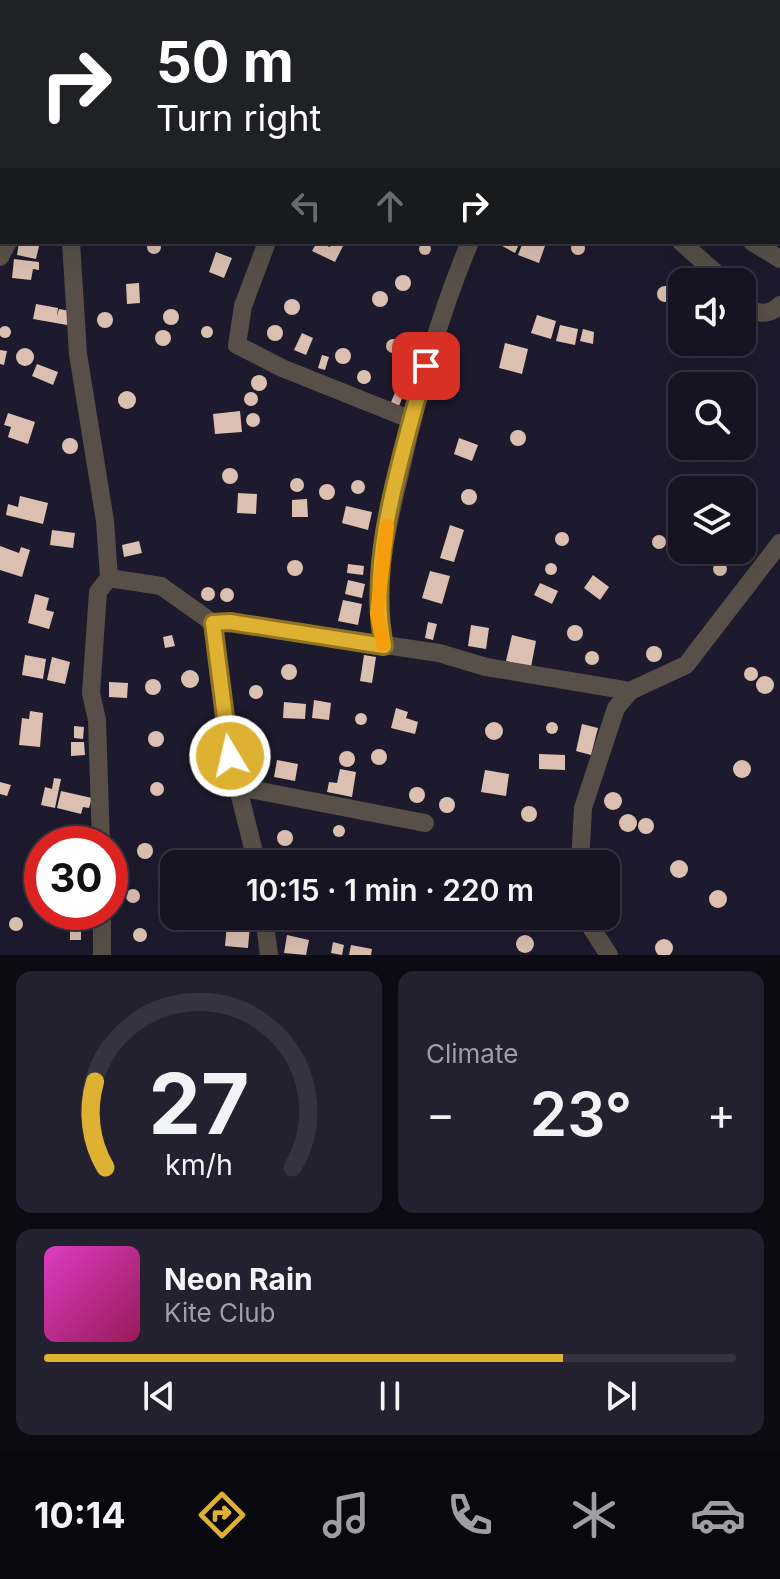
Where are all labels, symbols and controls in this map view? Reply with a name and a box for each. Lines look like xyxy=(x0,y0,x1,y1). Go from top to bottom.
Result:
text: 50 m xyxy=(156,28,294,96)
icon: right xyxy=(24,32,128,136)
text: Turn right xyxy=(156,96,321,140)
icon: left xyxy=(284,184,328,228)
icon: ahead xyxy=(368,184,412,228)
icon: right xyxy=(452,184,496,228)
map controls xyxy=(668,268,756,564)
button: sound xyxy=(668,268,756,356)
pin xyxy=(392,332,460,400)
icon: arrive xyxy=(404,344,448,388)
button: search xyxy=(668,372,756,460)
button: layers xyxy=(668,476,756,564)
position arrow xyxy=(188,714,272,798)
speed limit sign: 30 xyxy=(24,826,128,930)
text: 10:15 · 1 min · 220 m xyxy=(246,872,534,908)
text: Climate xyxy=(426,1038,518,1069)
text: 27 xyxy=(149,1053,249,1154)
text: 23° xyxy=(530,1078,632,1150)
text: − xyxy=(426,1087,455,1141)
text: + xyxy=(707,1087,736,1141)
text: km/h xyxy=(165,1147,233,1182)
text: Neon Rain xyxy=(164,1261,313,1297)
text: Kite Club xyxy=(164,1297,275,1328)
icon: previous xyxy=(137,1374,181,1418)
icon: pause xyxy=(368,1374,412,1418)
icon: next xyxy=(599,1374,643,1418)
icon: directions xyxy=(194,1487,250,1543)
icon: music xyxy=(318,1487,374,1543)
icon: phone xyxy=(442,1487,498,1543)
icon: climate xyxy=(566,1487,622,1543)
icon: car xyxy=(690,1487,746,1543)
text: 10:14 xyxy=(34,1493,126,1537)

